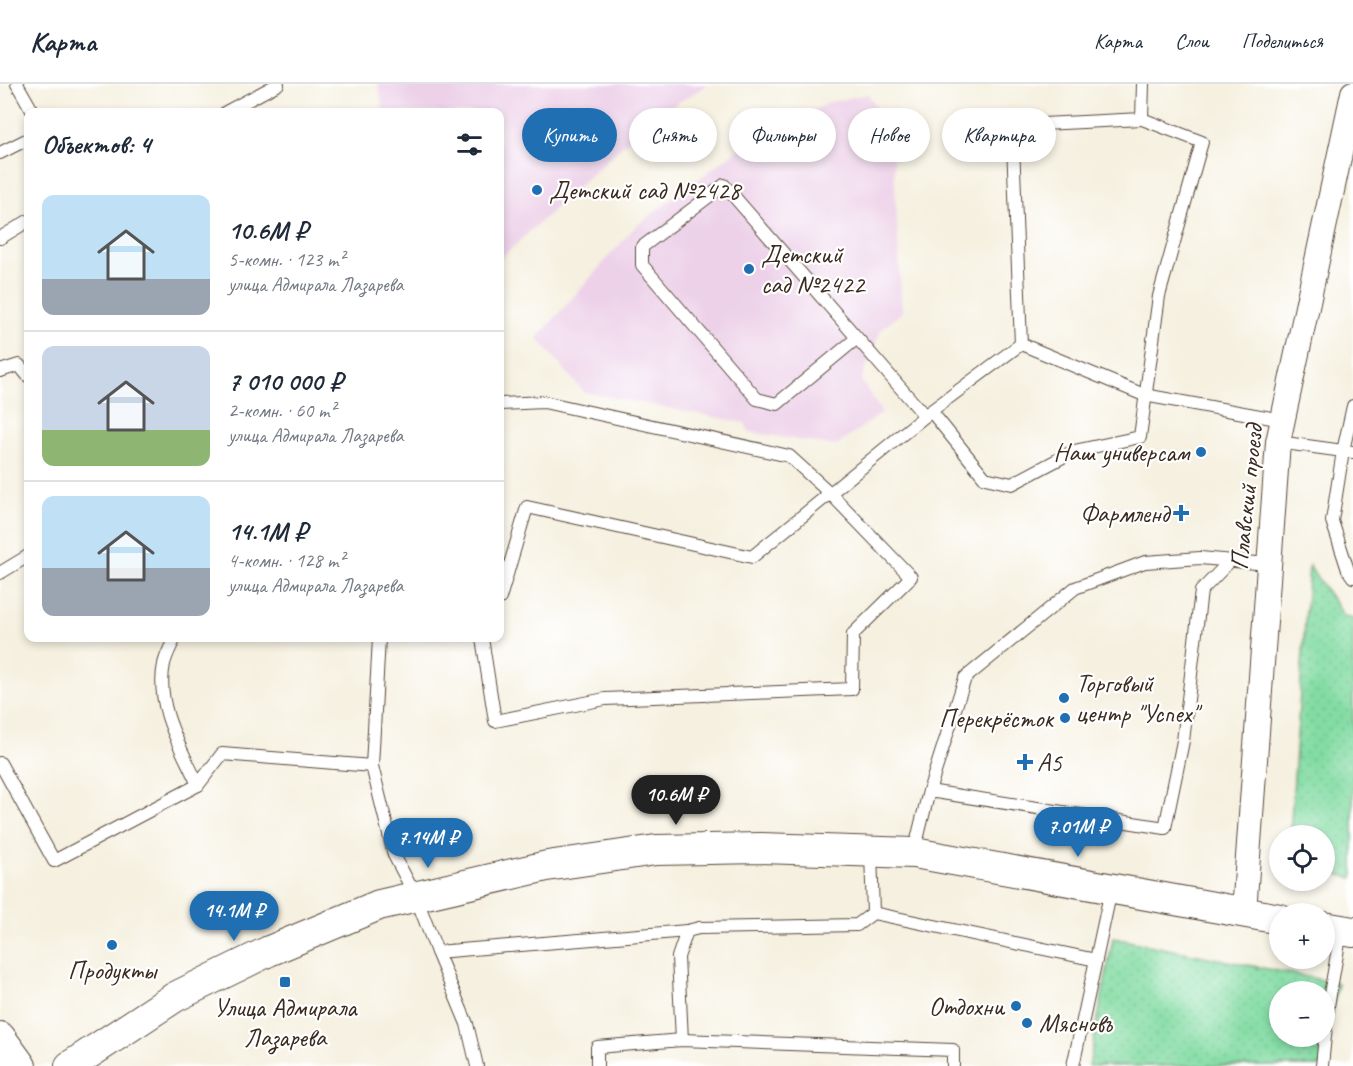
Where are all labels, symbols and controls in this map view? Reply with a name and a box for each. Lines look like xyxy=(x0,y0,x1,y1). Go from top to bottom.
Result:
text: Карта xyxy=(30,24,97,59)
text: Карта xyxy=(1094,28,1142,54)
text: Слои xyxy=(1175,28,1209,54)
text: Поделиться xyxy=(1242,28,1323,54)
chip: Купить xyxy=(522,108,617,162)
chip: Снять xyxy=(629,108,717,162)
chip: Фильтры xyxy=(729,108,836,162)
chip: Новое xyxy=(848,108,930,162)
chip: Квартира xyxy=(942,108,1056,162)
text: Объектов: 4 xyxy=(42,128,151,161)
icon: filters xyxy=(453,128,486,161)
place label: Детский сад №2428 xyxy=(549,174,742,207)
marker: Детский сад №2428 xyxy=(530,183,544,197)
text: 10.6M ₽ xyxy=(228,214,307,247)
icon: home xyxy=(90,219,162,291)
place label: Детский сад №2422 xyxy=(761,238,867,301)
text: 5-комн. · 123 m² xyxy=(228,247,345,272)
marker: Детский сад №2422 xyxy=(742,262,756,276)
text: улица Адмирала Лазарева xyxy=(228,272,403,297)
text: 7 010 000 ₽ xyxy=(228,365,342,398)
icon: home xyxy=(90,370,162,442)
text: 2-комн. · 60 m² xyxy=(228,398,336,423)
street label: Плавский проезд xyxy=(1222,420,1271,571)
text: улица Адмирала Лазарева xyxy=(228,423,403,448)
place label: Наш универсам xyxy=(1054,436,1191,469)
marker: Наш универсам xyxy=(1194,445,1208,459)
place label: Фармленд xyxy=(1080,497,1172,530)
marker: Фармленд xyxy=(1174,506,1188,520)
text: 14.1M ₽ xyxy=(228,515,307,548)
icon: home xyxy=(90,520,162,592)
text: 4-комн. · 128 m² xyxy=(228,548,345,573)
text: улица Адмирала Лазарева xyxy=(228,573,403,598)
place label: Торговый центр "Успех" xyxy=(1076,667,1202,730)
marker: Торговый центр "Успех" xyxy=(1057,691,1071,705)
place label: Перекрёсток xyxy=(939,702,1055,735)
marker: Перекрёсток xyxy=(1058,711,1072,725)
place label: А5 xyxy=(1037,746,1063,779)
marker: А5 xyxy=(1018,755,1032,769)
pin: 10.6M ₽ xyxy=(621,775,731,826)
text: 10.6M ₽ xyxy=(645,782,707,807)
pin: 7.01M ₽ xyxy=(1023,807,1133,858)
text: 7.01M ₽ xyxy=(1048,814,1108,839)
pin: 7.14M ₽ xyxy=(373,818,483,869)
text: 7.14M ₽ xyxy=(398,825,458,850)
map controls xyxy=(1269,825,1335,1047)
button: locate xyxy=(1269,825,1335,891)
pin: 14.1M ₽ xyxy=(179,891,289,942)
text: 14.1M ₽ xyxy=(204,898,264,923)
button: + xyxy=(1269,903,1335,969)
marker: Продукты xyxy=(105,938,119,952)
place label: Продукты xyxy=(68,954,158,987)
marker: Улица Адмирала Лазарева xyxy=(278,975,292,989)
button: − xyxy=(1269,981,1335,1047)
place label: Отдохни xyxy=(929,990,1005,1023)
place label: Улица Адмирала Лазарева xyxy=(214,991,358,1055)
marker: Отдохни xyxy=(1009,999,1023,1013)
place label: Мясновъ xyxy=(1039,1007,1114,1040)
marker: Мясновъ xyxy=(1020,1016,1034,1030)

